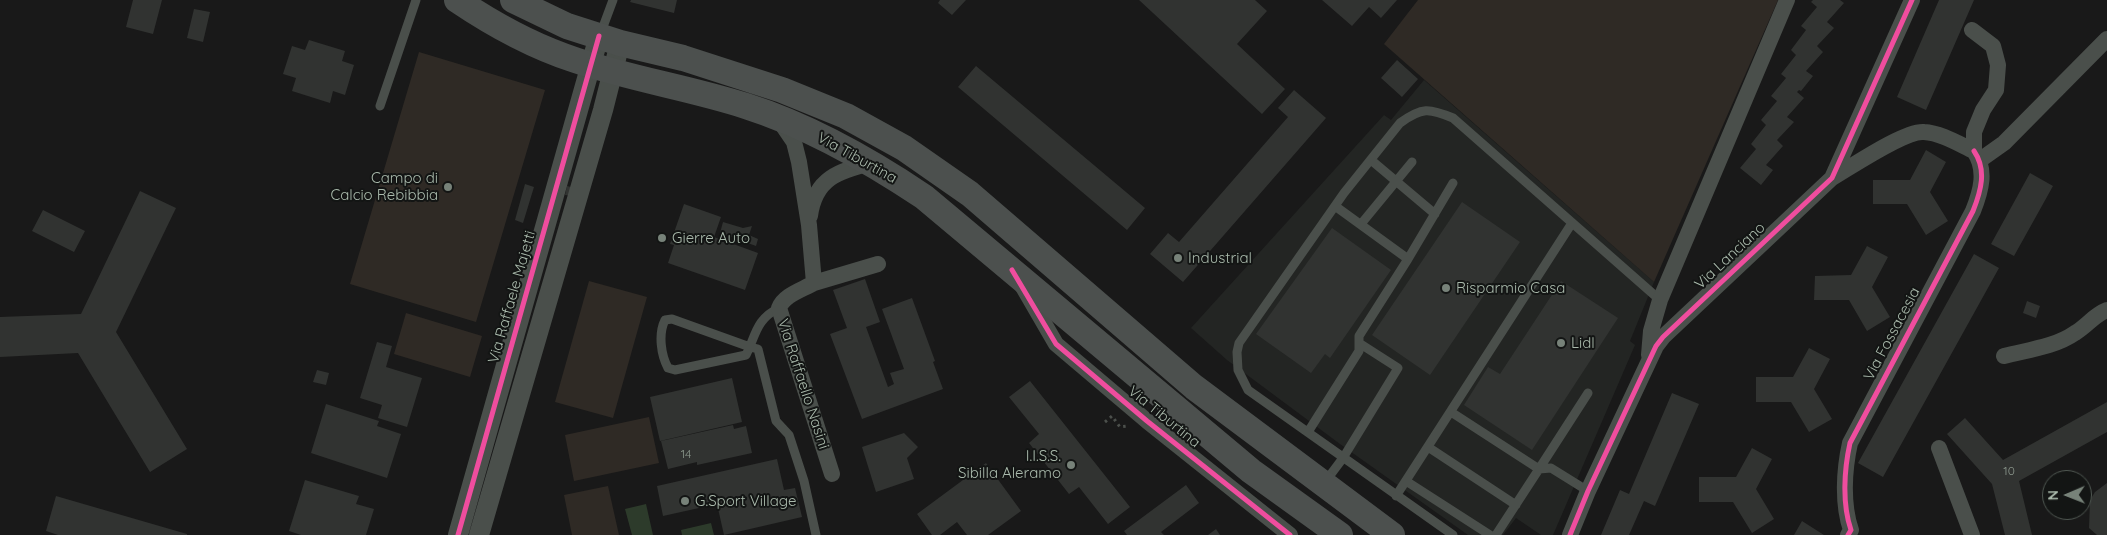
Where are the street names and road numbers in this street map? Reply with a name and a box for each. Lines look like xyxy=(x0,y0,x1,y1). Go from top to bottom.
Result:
street label: Via Tiburtina xyxy=(814,129,900,187)
street label: Via Lanciano xyxy=(1691,219,1769,293)
street label: Via Raffaele Majetti xyxy=(484,229,540,365)
street label: Via Fossacesia xyxy=(1860,284,1924,384)
street label: Via Raffaello Nasini xyxy=(773,317,833,451)
street label: Via Tiburtina xyxy=(1124,382,1204,452)

